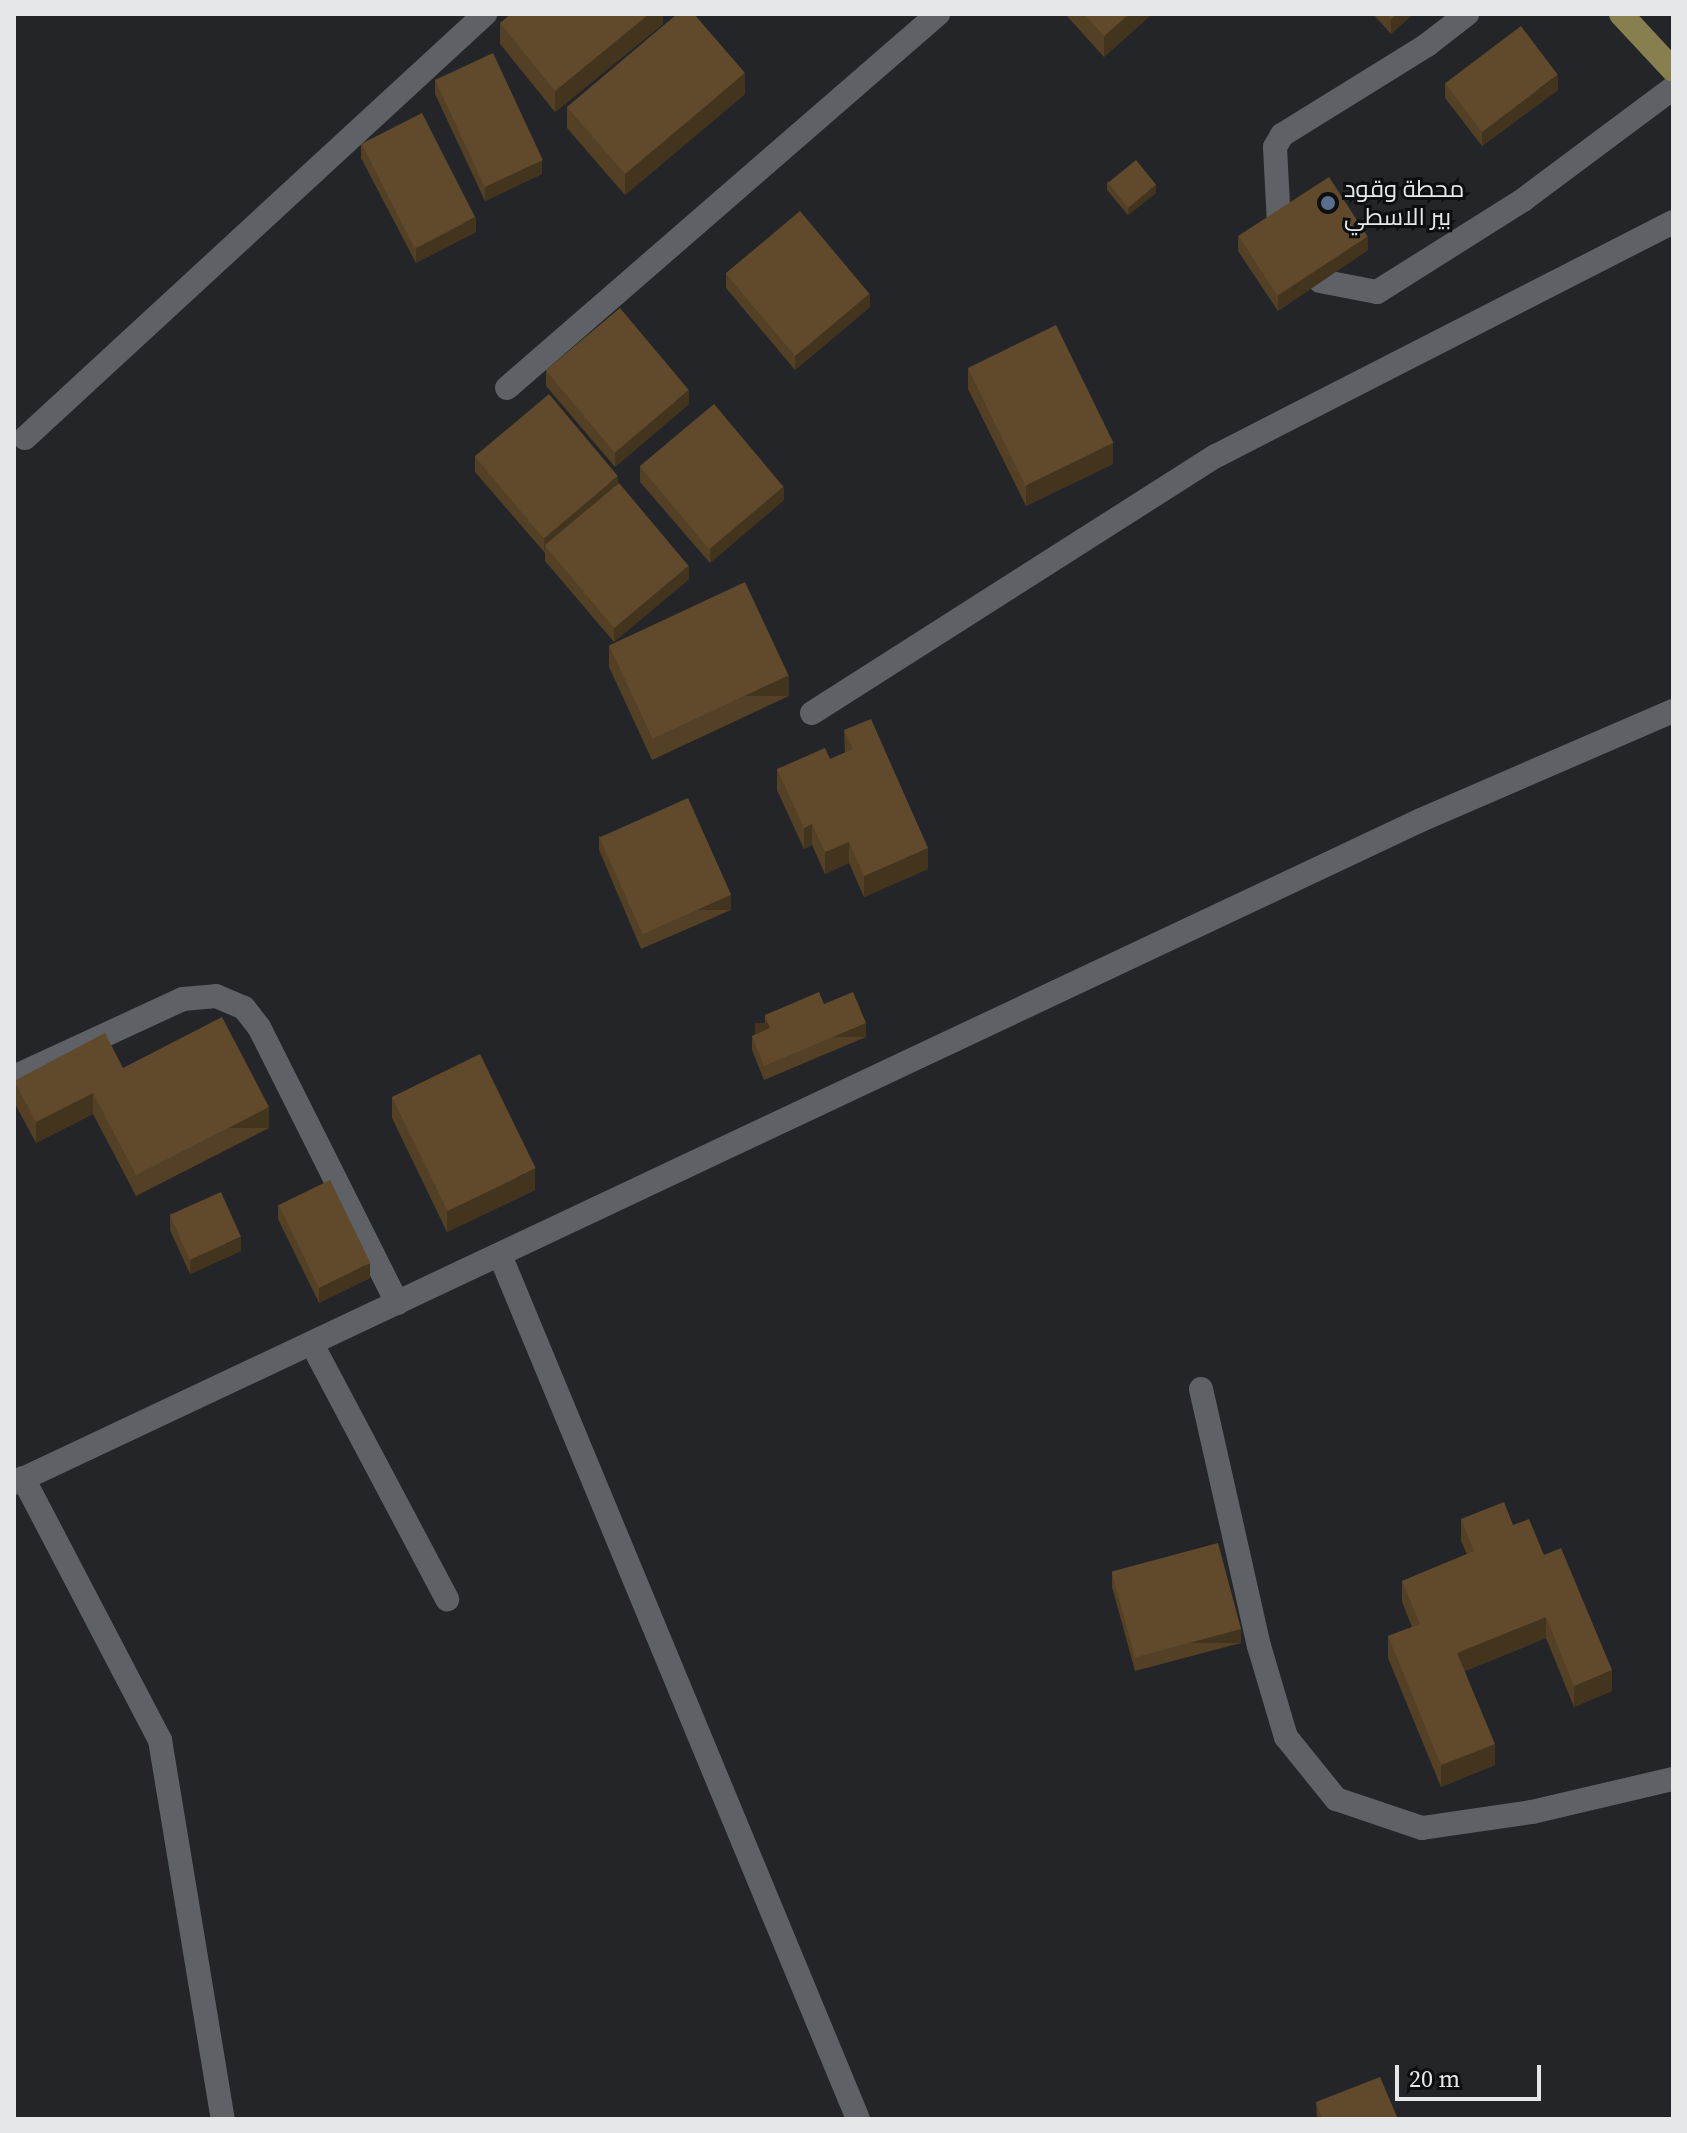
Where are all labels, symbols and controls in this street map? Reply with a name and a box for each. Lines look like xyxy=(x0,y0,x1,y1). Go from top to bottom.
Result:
place label: محطة وقود بير الاسطي xyxy=(1344,175,1464,231)
marker: محطة وقود بير الاسطي xyxy=(1319,194,1337,212)
scale bar xyxy=(1399,2049,1545,2099)
text: 20 m xyxy=(1409,2062,1460,2095)

